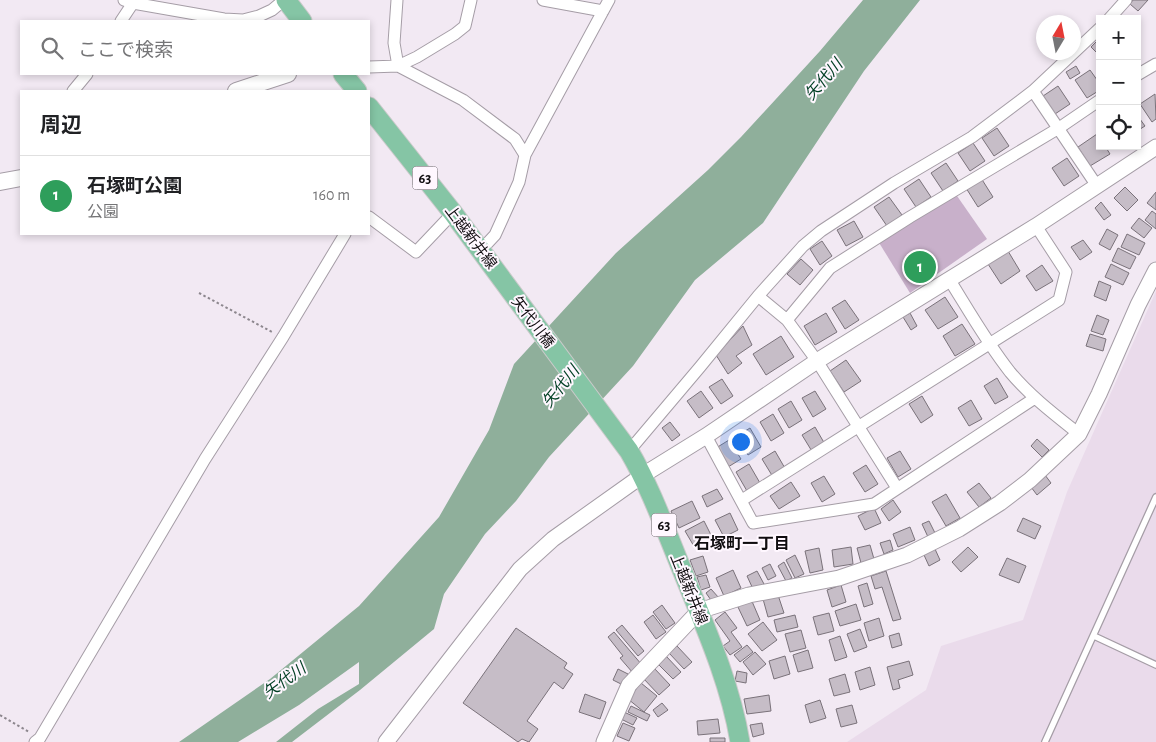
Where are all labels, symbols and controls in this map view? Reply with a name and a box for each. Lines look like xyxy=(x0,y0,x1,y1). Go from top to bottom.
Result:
north arrow xyxy=(1036,15,1081,60)
map controls xyxy=(1096,15,1141,150)
button: + xyxy=(1096,15,1141,60)
search box xyxy=(20,20,370,75)
icon: search xyxy=(38,34,66,62)
text: ここで検索 xyxy=(78,41,173,60)
water label: 矢代川 xyxy=(801,54,847,103)
button: − xyxy=(1096,60,1141,105)
button: locate xyxy=(1096,105,1141,150)
text: 周辺 xyxy=(40,115,82,136)
road number: 63 xyxy=(412,167,438,190)
text: 石塚町公園 xyxy=(87,177,182,196)
text: 1 xyxy=(53,187,59,203)
text: 160 m xyxy=(313,187,350,203)
street label: 上越新井線 xyxy=(442,202,501,272)
text: 公園 xyxy=(87,204,119,220)
pin: 1 xyxy=(904,248,936,286)
street label: 矢代川橋 xyxy=(509,293,558,351)
water label: 矢代川 xyxy=(539,361,583,410)
your location xyxy=(728,429,754,455)
road number: 63 xyxy=(652,514,676,536)
district label: 石塚町一丁目 xyxy=(694,535,790,552)
street label: 上越新井線 xyxy=(668,551,711,627)
water label: 矢代川 xyxy=(260,658,310,701)

